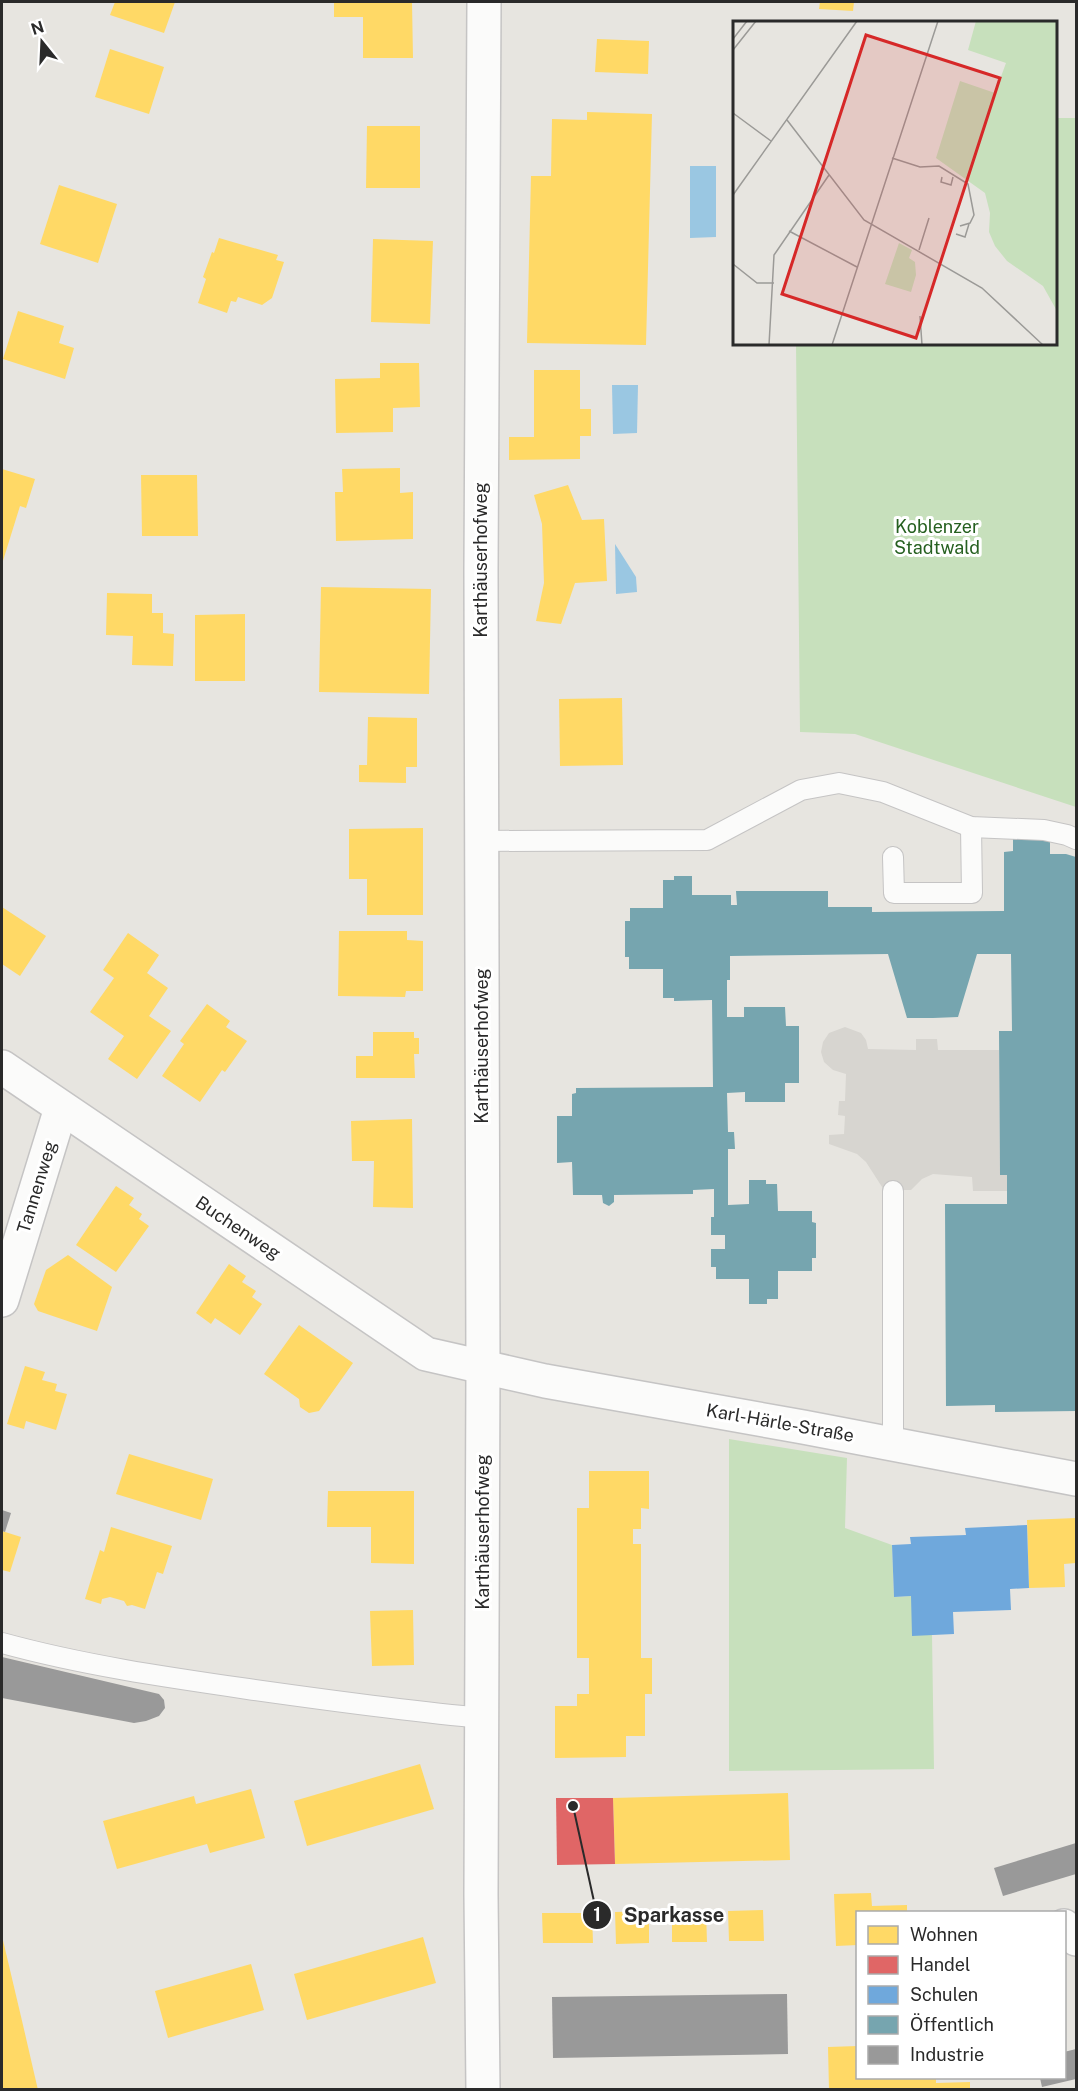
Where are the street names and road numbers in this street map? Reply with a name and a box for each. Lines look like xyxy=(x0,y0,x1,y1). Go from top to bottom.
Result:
street label: Karthäuserhofweg xyxy=(470,482,491,638)
street label: Karthäuserhofweg xyxy=(471,968,492,1124)
street label: Tannenweg xyxy=(12,1138,61,1236)
street label: Buchenweg xyxy=(192,1191,285,1264)
street label: Karl-Härle-Straße xyxy=(705,1399,856,1446)
street label: Karthäuserhofweg xyxy=(472,1454,493,1610)

